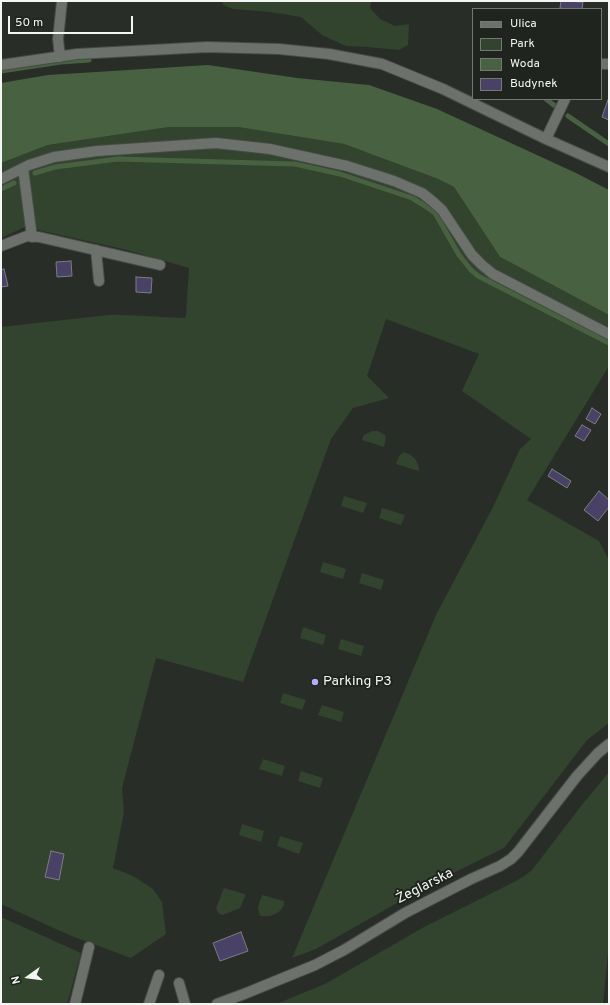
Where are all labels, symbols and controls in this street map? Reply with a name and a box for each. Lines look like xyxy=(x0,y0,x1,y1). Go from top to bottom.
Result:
scale bar xyxy=(10,8,135,34)
legend xyxy=(472,8,602,100)
text: 50 m xyxy=(15,15,43,31)
text: Ulica xyxy=(510,16,537,32)
text: Park xyxy=(510,36,535,52)
text: Woda xyxy=(510,56,540,72)
text: Budynek xyxy=(510,76,558,92)
place label: Parking P3 xyxy=(323,674,392,690)
marker: Parking P3 xyxy=(310,677,320,687)
street label: Żeglarska xyxy=(394,865,456,909)
north arrow xyxy=(8,957,48,997)
text: N xyxy=(9,974,24,985)

